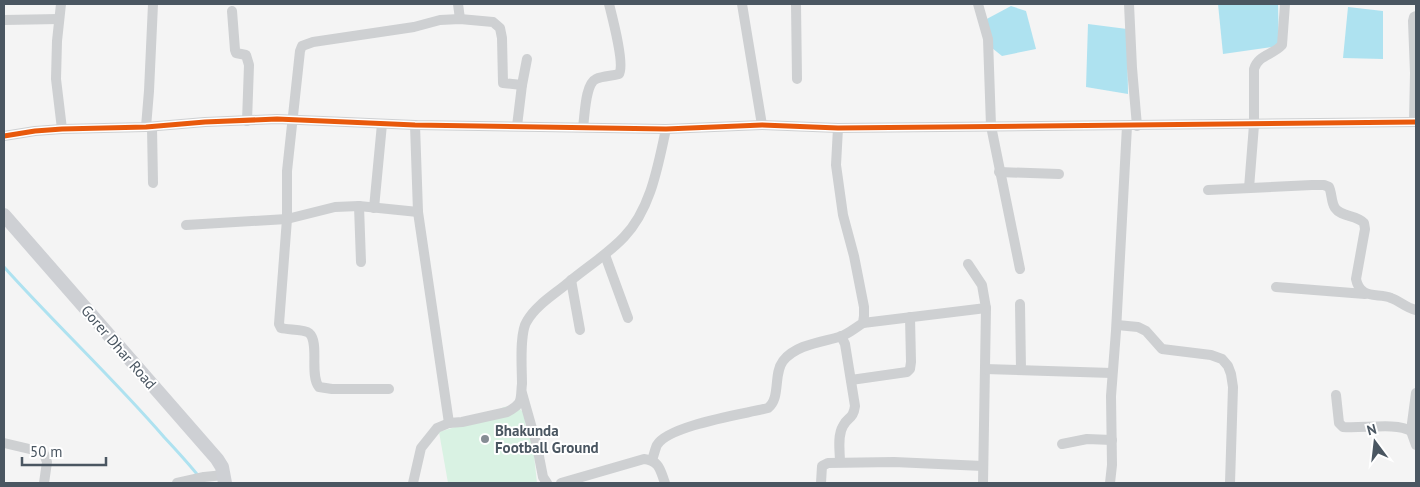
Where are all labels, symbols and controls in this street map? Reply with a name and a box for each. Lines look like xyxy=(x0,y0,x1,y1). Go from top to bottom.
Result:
street label: Gorer Dhar Road xyxy=(77,301,161,393)
north arrow xyxy=(1350,417,1400,467)
text: N xyxy=(1365,420,1378,439)
place label: Bhakunda Football Ground xyxy=(495,421,599,457)
marker: Bhakunda Football Ground xyxy=(479,433,491,445)
scale bar xyxy=(22,434,106,466)
text: 50 m xyxy=(30,442,63,461)

